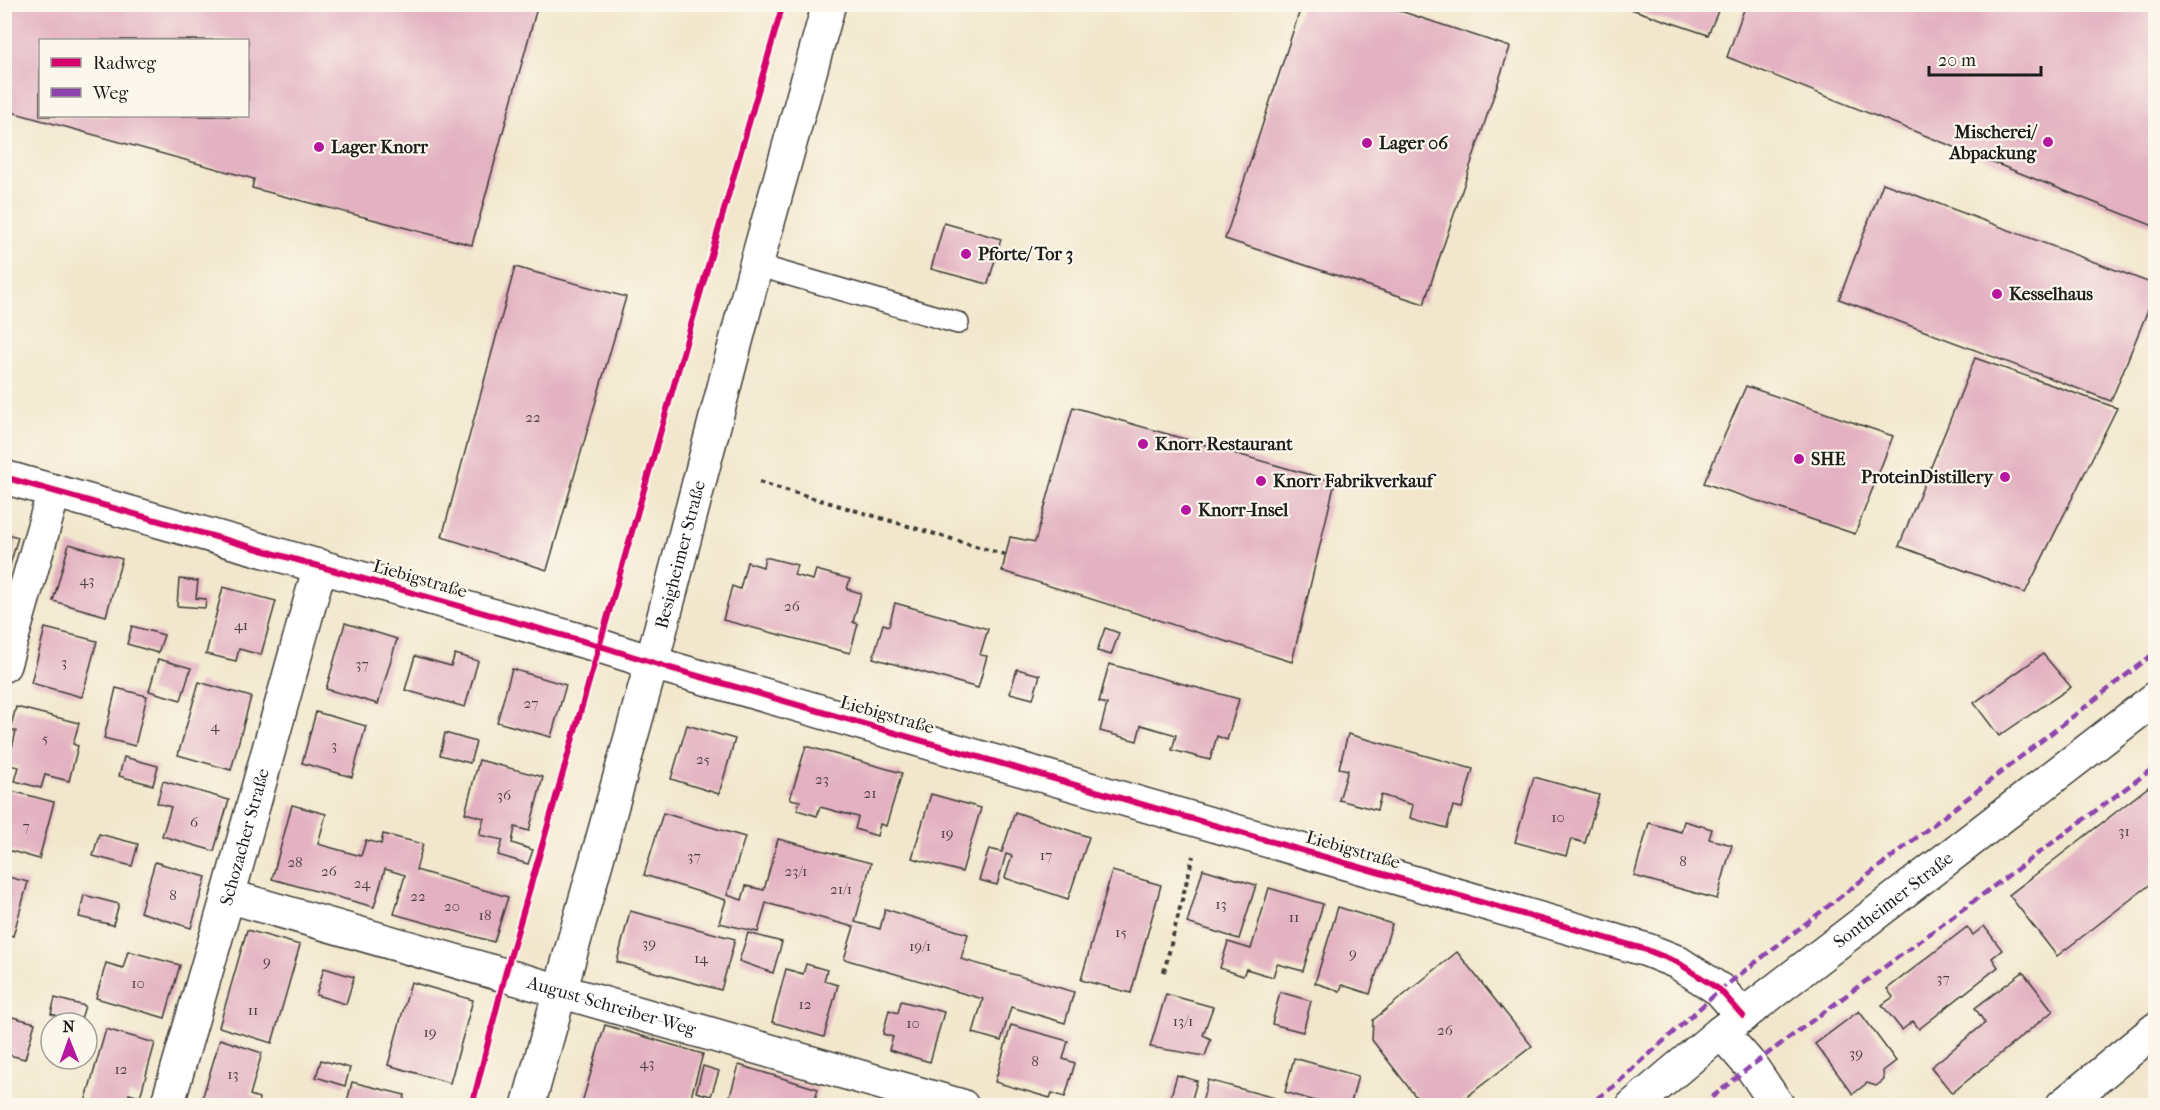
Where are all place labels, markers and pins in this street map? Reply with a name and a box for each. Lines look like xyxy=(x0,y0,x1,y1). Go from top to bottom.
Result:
place label: Mischerei/ Abpackung xyxy=(1948,122,2039,164)
place label: Lager 06 xyxy=(1379,133,1449,154)
marker: Mischerei/ Abpackung xyxy=(2041,135,2055,149)
marker: Lager 06 xyxy=(1360,136,1374,150)
place label: Lager Knorr xyxy=(331,137,428,158)
marker: Lager Knorr xyxy=(312,140,326,154)
place label: Pforte/ Tor 3 xyxy=(978,244,1073,265)
marker: Pforte/ Tor 3 xyxy=(959,247,973,261)
place label: Kesselhaus xyxy=(2009,284,2093,305)
marker: Kesselhaus xyxy=(1990,287,2004,301)
place label: Knorr Restaurant xyxy=(1155,434,1293,455)
marker: Knorr Restaurant xyxy=(1136,437,1150,451)
place label: SHE xyxy=(1811,449,1846,470)
marker: SHE xyxy=(1792,452,1806,466)
place label: ProteinDistillery xyxy=(1861,467,1994,488)
marker: ProteinDistillery xyxy=(1998,470,2012,484)
place label: Knorr Fabrikverkauf xyxy=(1273,471,1437,492)
marker: Knorr Fabrikverkauf xyxy=(1254,474,1268,488)
place label: Knorr-Insel xyxy=(1198,500,1289,521)
marker: Knorr-Insel xyxy=(1179,503,1193,517)

